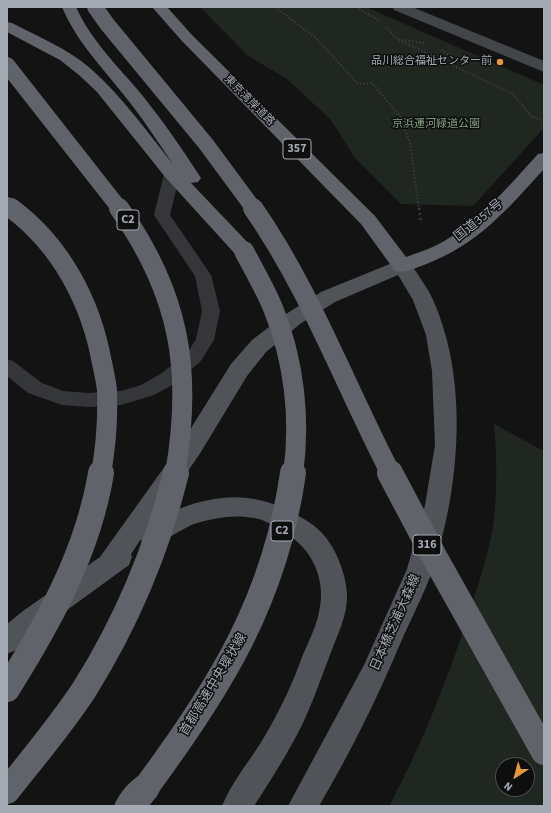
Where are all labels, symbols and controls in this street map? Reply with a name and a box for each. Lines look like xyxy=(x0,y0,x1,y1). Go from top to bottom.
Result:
place label: 品川総合福祉センター前 xyxy=(371,55,492,69)
marker: 品川総合福祉センター前 xyxy=(495,57,505,67)
street label: 東京湾岸道路 xyxy=(221,73,277,129)
park label: 京浜運河緑道公園 xyxy=(392,118,480,132)
road number: 357 xyxy=(283,139,311,159)
street label: 国道357号 xyxy=(451,197,507,245)
road number: C2 xyxy=(117,210,139,230)
road number: C2 xyxy=(271,521,293,541)
road number: 316 xyxy=(413,535,441,555)
street label: 日本橋芝浦大森線 xyxy=(368,572,424,674)
street label: 首都高速中央環状線 xyxy=(177,631,251,739)
north arrow xyxy=(495,757,535,797)
text: N xyxy=(501,778,516,795)

